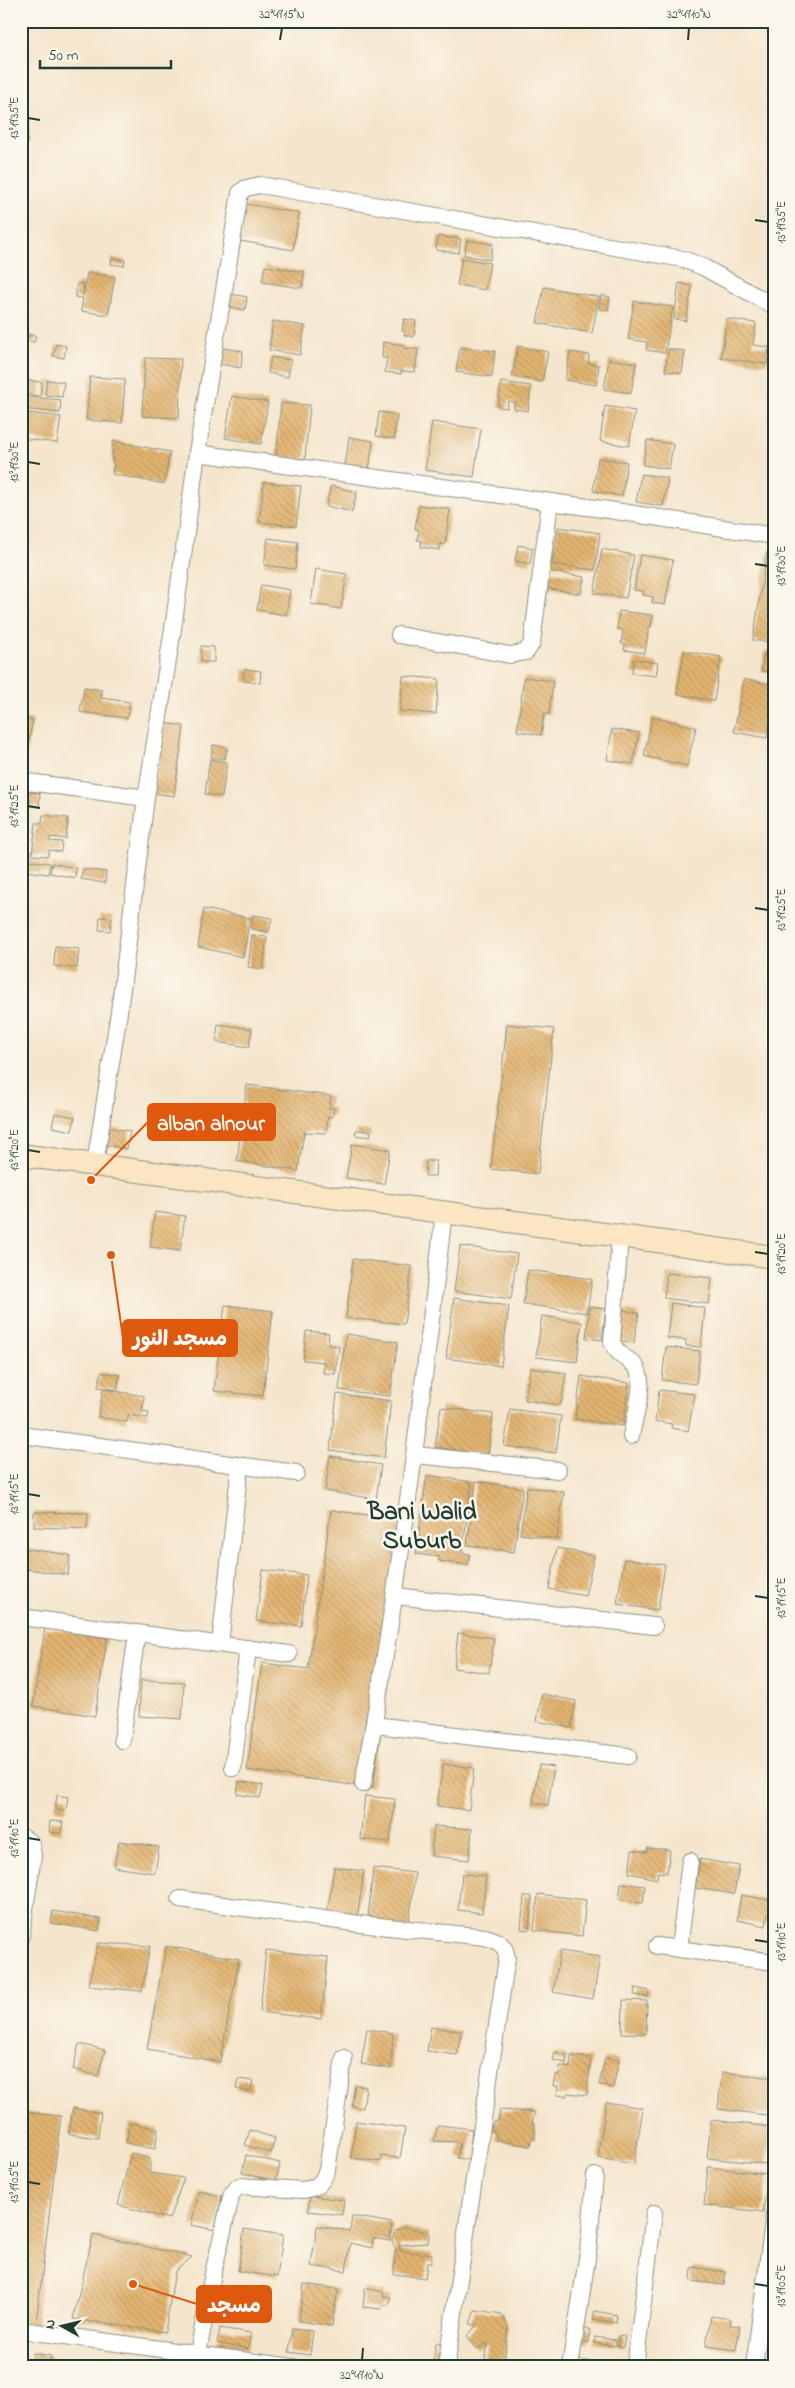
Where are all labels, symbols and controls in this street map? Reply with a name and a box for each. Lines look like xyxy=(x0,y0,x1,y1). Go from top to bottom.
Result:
text: 32°49'15"N xyxy=(259,6,305,24)
text: 32°49'10"N xyxy=(667,6,711,24)
scale bar xyxy=(40,38,171,70)
text: 50 m xyxy=(48,45,79,67)
text: 13°19'35"E xyxy=(6,97,24,139)
text: 13°19'35"E xyxy=(773,201,791,243)
text: 13°19'30"E xyxy=(6,442,24,482)
text: 13°19'30"E xyxy=(773,546,791,586)
text: 13°19'25"E xyxy=(6,784,24,828)
text: 13°19'25"E xyxy=(773,888,791,932)
callout: alban alnour xyxy=(148,1104,275,1140)
text: alban alnour xyxy=(157,1110,265,1140)
text: 13°19'20"E xyxy=(6,1129,24,1171)
text: 13°19'20"E xyxy=(773,1233,791,1275)
callout: مسجد النور xyxy=(123,1320,237,1356)
text: مسجد النور xyxy=(131,1325,227,1355)
text: 13°19'15"E xyxy=(6,1473,24,1515)
district label: Bani Walid Suburb xyxy=(366,1495,477,1560)
text: 13°19'15"E xyxy=(773,1577,791,1619)
text: 13°19'10"E xyxy=(6,1818,24,1858)
text: 13°19'10"E xyxy=(773,1922,791,1962)
text: 13°19'05"E xyxy=(6,2161,24,2203)
text: 13°19'05"E xyxy=(773,2265,791,2307)
callout: مسجد xyxy=(197,2286,271,2322)
text: مسجد xyxy=(207,2292,261,2322)
north arrow xyxy=(38,2300,88,2350)
text: N xyxy=(40,2318,62,2331)
text: 32°49'10"N xyxy=(340,2367,384,2385)

